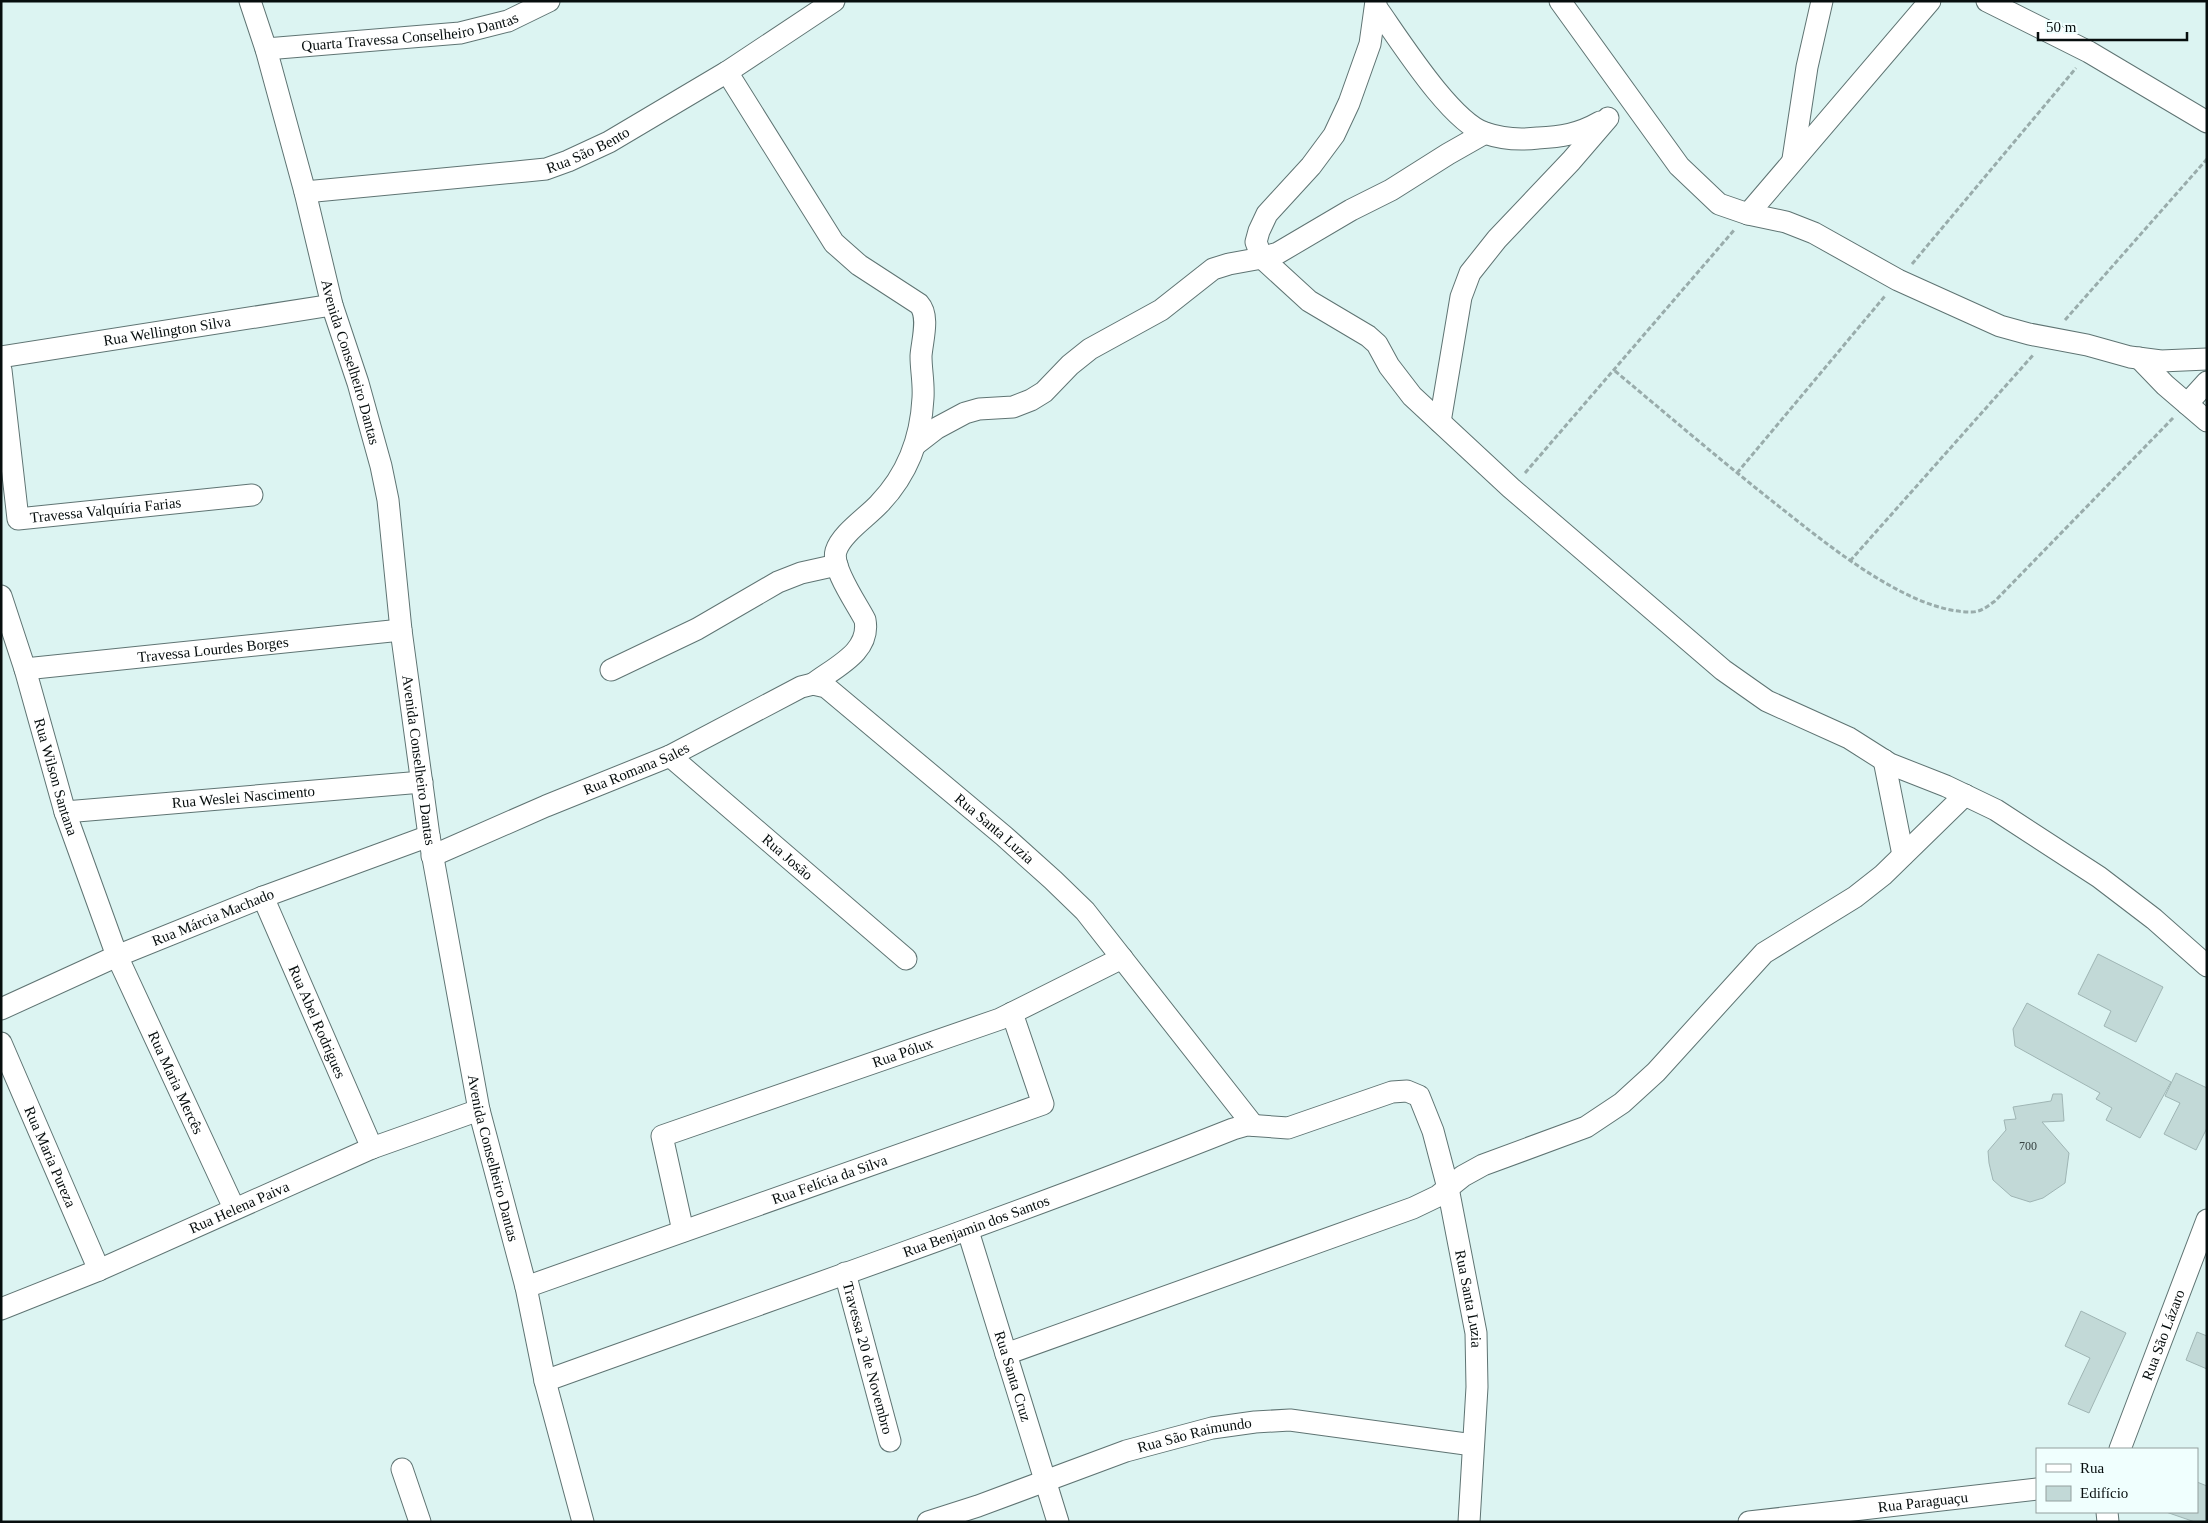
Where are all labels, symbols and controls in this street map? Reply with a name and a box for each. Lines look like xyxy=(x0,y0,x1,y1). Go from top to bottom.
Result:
street label: Quarta Travessa Conselheiro Dantas xyxy=(301,9,521,54)
scale bar xyxy=(2038,10,2187,42)
text: 50 m xyxy=(2046,19,2077,35)
street label: Rua São Bento xyxy=(544,124,632,176)
street label: Avenida Conselheiro Dantas xyxy=(318,278,383,447)
street label: Rua Wellington Silva xyxy=(102,313,232,349)
street label: Travessa Valquíria Farias xyxy=(29,494,182,526)
street label: Travessa Lourdes Borges xyxy=(137,634,289,665)
street label: Avenida Conselheiro Dantas xyxy=(399,674,439,847)
street label: Rua Wilson Santana xyxy=(31,716,81,838)
street label: Rua Romana Sales xyxy=(581,739,692,798)
street label: Rua Weslei Nascimento xyxy=(171,783,316,811)
street label: Rua Santa Luzia xyxy=(952,790,1038,867)
street label: Rua Josão xyxy=(759,831,816,883)
street label: Rua Márcia Machado xyxy=(150,886,276,949)
street label: Rua Abel Rodrigues xyxy=(286,963,349,1081)
street label: Rua Maria Mercês xyxy=(145,1029,207,1137)
street label: Rua Pólux xyxy=(870,1035,936,1071)
street label: Avenida Conselheiro Dantas xyxy=(465,1073,522,1243)
street label: Rua Maria Pureza xyxy=(21,1104,79,1210)
house number: 700 xyxy=(2019,1139,2037,1153)
street label: Rua Felícia da Silva xyxy=(770,1152,890,1207)
street label: Rua Helena Paiva xyxy=(187,1178,292,1237)
street label: Rua Benjamin dos Santos xyxy=(901,1192,1052,1260)
street label: Rua Santa Luzia xyxy=(1452,1249,1484,1348)
street label: Travessa 20 de Novembro xyxy=(840,1280,896,1436)
street label: Rua São Lázaro xyxy=(2139,1287,2188,1383)
street label: Rua Santa Cruz xyxy=(991,1329,1035,1424)
street label: Rua São Raimundo xyxy=(1136,1415,1253,1456)
legend xyxy=(2036,1448,2198,1513)
text: Rua xyxy=(2080,1460,2105,1476)
text: Edifício xyxy=(2080,1485,2128,1501)
street label: Rua Paraguaçu xyxy=(1877,1489,1969,1515)

